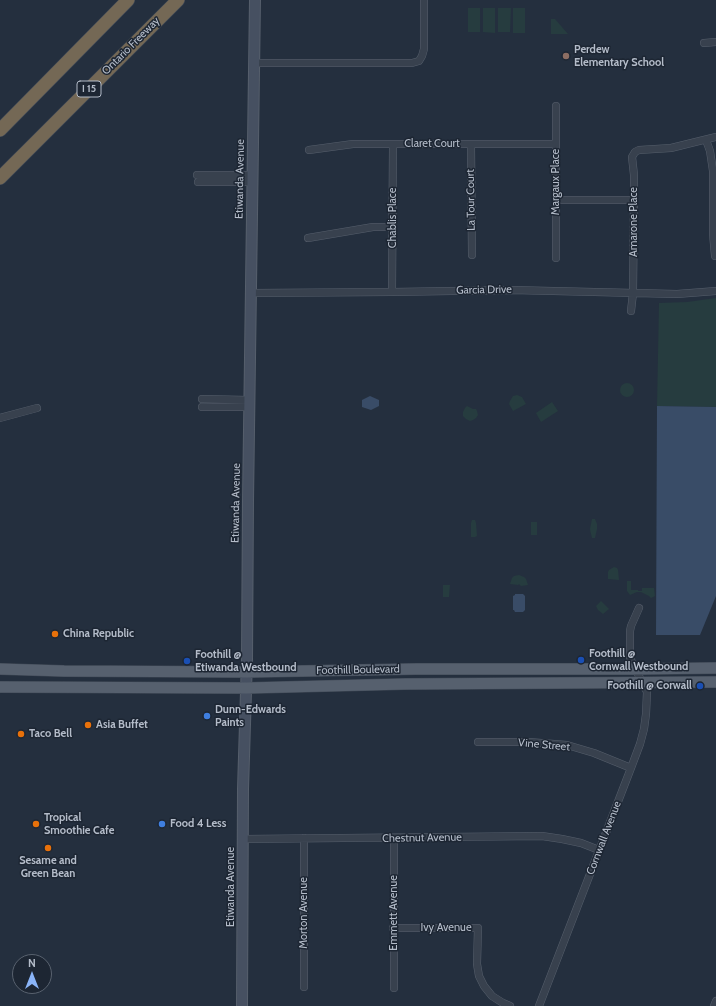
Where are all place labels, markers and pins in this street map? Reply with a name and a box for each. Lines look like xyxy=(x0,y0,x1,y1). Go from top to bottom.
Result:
place label: Perdew Elementary School xyxy=(574,43,664,69)
marker: Perdew Elementary School xyxy=(561,51,571,61)
place label: China Republic xyxy=(63,627,134,641)
marker: China Republic xyxy=(50,629,60,639)
place label: Foothill @ Cornwall Westbound xyxy=(589,647,688,673)
place label: Foothill @ Etiwanda Westbound xyxy=(195,648,296,674)
marker: Foothill @ Cornwall Westbound xyxy=(576,655,586,665)
marker: Foothill @ Etiwanda Westbound xyxy=(182,656,192,666)
place label: Foothill @ Corwall xyxy=(607,679,692,693)
marker: Foothill @ Corwall xyxy=(695,681,705,691)
place label: Dunn-Edwards Paints xyxy=(215,703,286,729)
marker: Dunn-Edwards Paints xyxy=(202,711,212,721)
place label: Asia Buffet xyxy=(96,718,148,732)
marker: Asia Buffet xyxy=(83,720,93,730)
place label: Taco Bell xyxy=(29,727,72,741)
marker: Taco Bell xyxy=(16,729,26,739)
place label: Tropical Smoothie Cafe xyxy=(44,811,114,837)
place label: Food 4 Less xyxy=(170,817,226,831)
marker: Tropical Smoothie Cafe xyxy=(31,819,41,829)
marker: Food 4 Less xyxy=(157,819,167,829)
marker: Sesame and Green Bean xyxy=(43,843,53,853)
place label: Sesame and Green Bean xyxy=(19,854,77,880)

